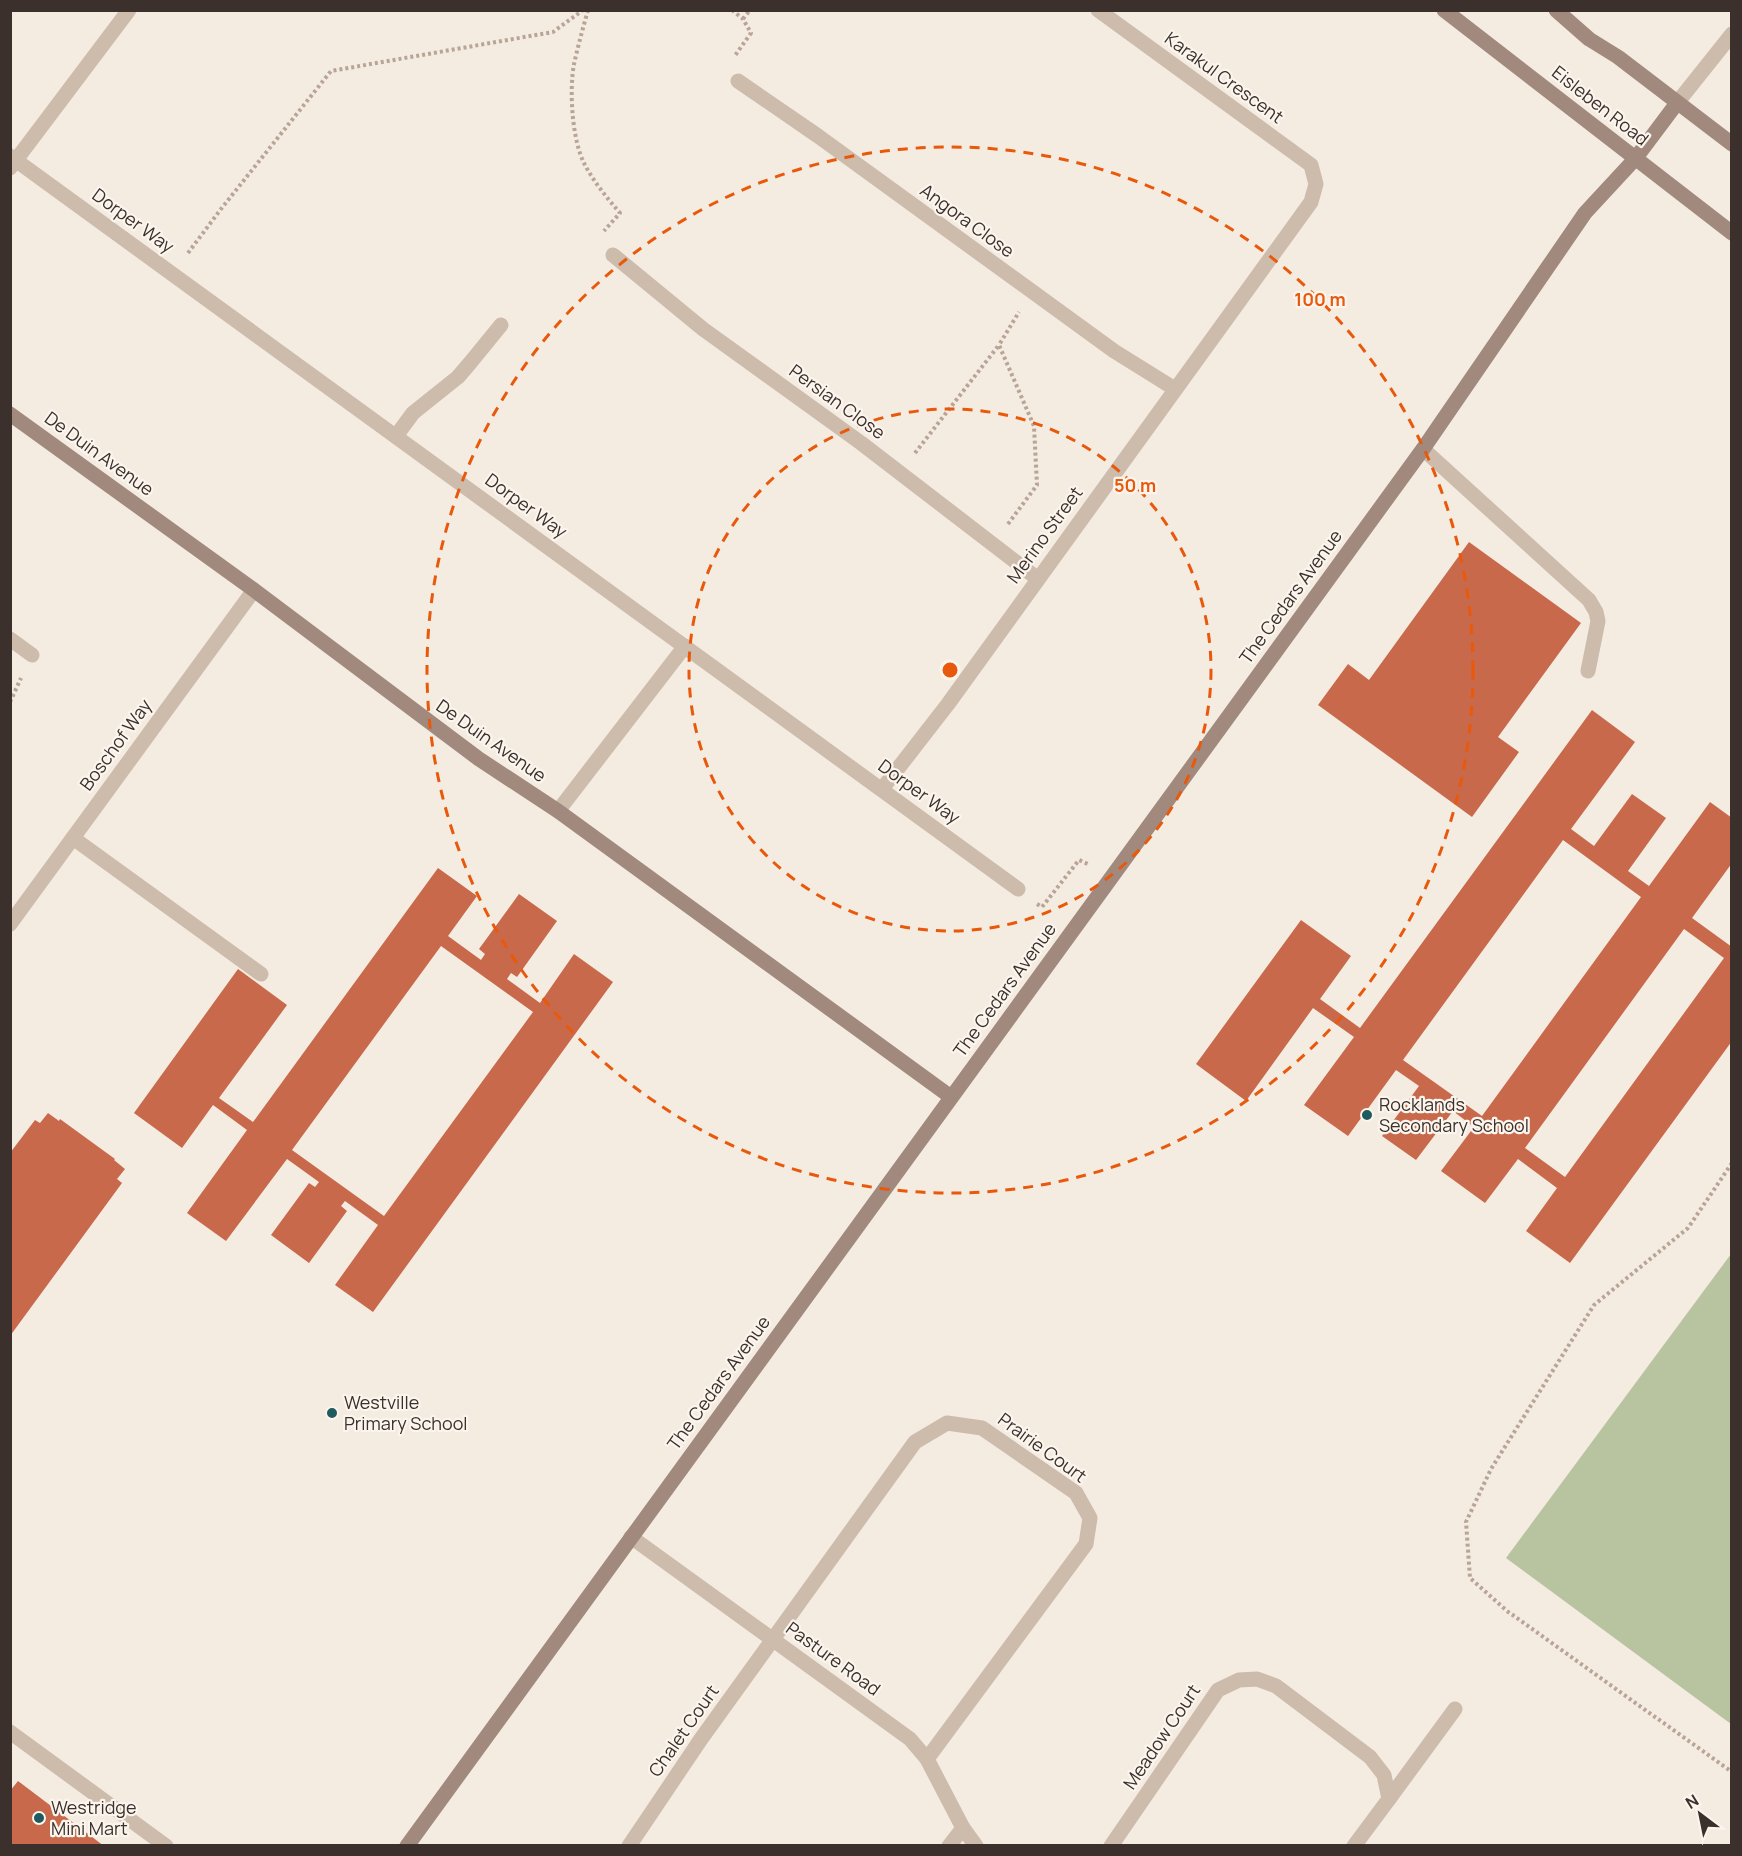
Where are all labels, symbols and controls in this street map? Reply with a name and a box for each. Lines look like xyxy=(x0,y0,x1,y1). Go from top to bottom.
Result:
street label: Karakul Crescent xyxy=(1160,26,1289,128)
street label: Eisleben Road xyxy=(1547,60,1654,151)
street label: Angora Close xyxy=(916,178,1019,262)
street label: Dorper Way xyxy=(88,182,180,258)
text: 100 m xyxy=(1294,287,1346,311)
street label: Persian Close xyxy=(785,358,890,444)
street label: De Duin Avenue xyxy=(40,406,159,501)
street label: Dorper Way xyxy=(481,467,573,543)
text: 50 m xyxy=(1114,473,1156,497)
street label: Merino Street xyxy=(1001,481,1087,588)
street label: The Cedars Avenue xyxy=(1233,524,1347,668)
centre of rings xyxy=(940,660,960,680)
street label: De Duin Avenue xyxy=(432,693,551,787)
street label: Boschof Way xyxy=(74,694,157,795)
street label: Dorper Way xyxy=(874,753,966,829)
street label: The Cedars Avenue xyxy=(947,917,1061,1061)
place label: Rocklands Secondary School xyxy=(1379,1092,1529,1137)
marker: Rocklands Secondary School xyxy=(1360,1108,1374,1122)
street label: The Cedars Avenue xyxy=(661,1310,775,1454)
place label: Westville Primary School xyxy=(344,1390,468,1435)
marker: Westville Primary School xyxy=(325,1406,339,1420)
street label: Prairie Court xyxy=(993,1407,1092,1487)
street label: Pasture Road xyxy=(782,1616,886,1700)
street label: Meadow Court xyxy=(1117,1679,1205,1794)
street label: Chalet Court xyxy=(643,1680,724,1781)
north arrow xyxy=(1670,1784,1730,1844)
text: N xyxy=(1681,1789,1703,1814)
place label: Westridge Mini Mart xyxy=(51,1795,136,1840)
marker: Westridge Mini Mart xyxy=(32,1811,46,1825)

